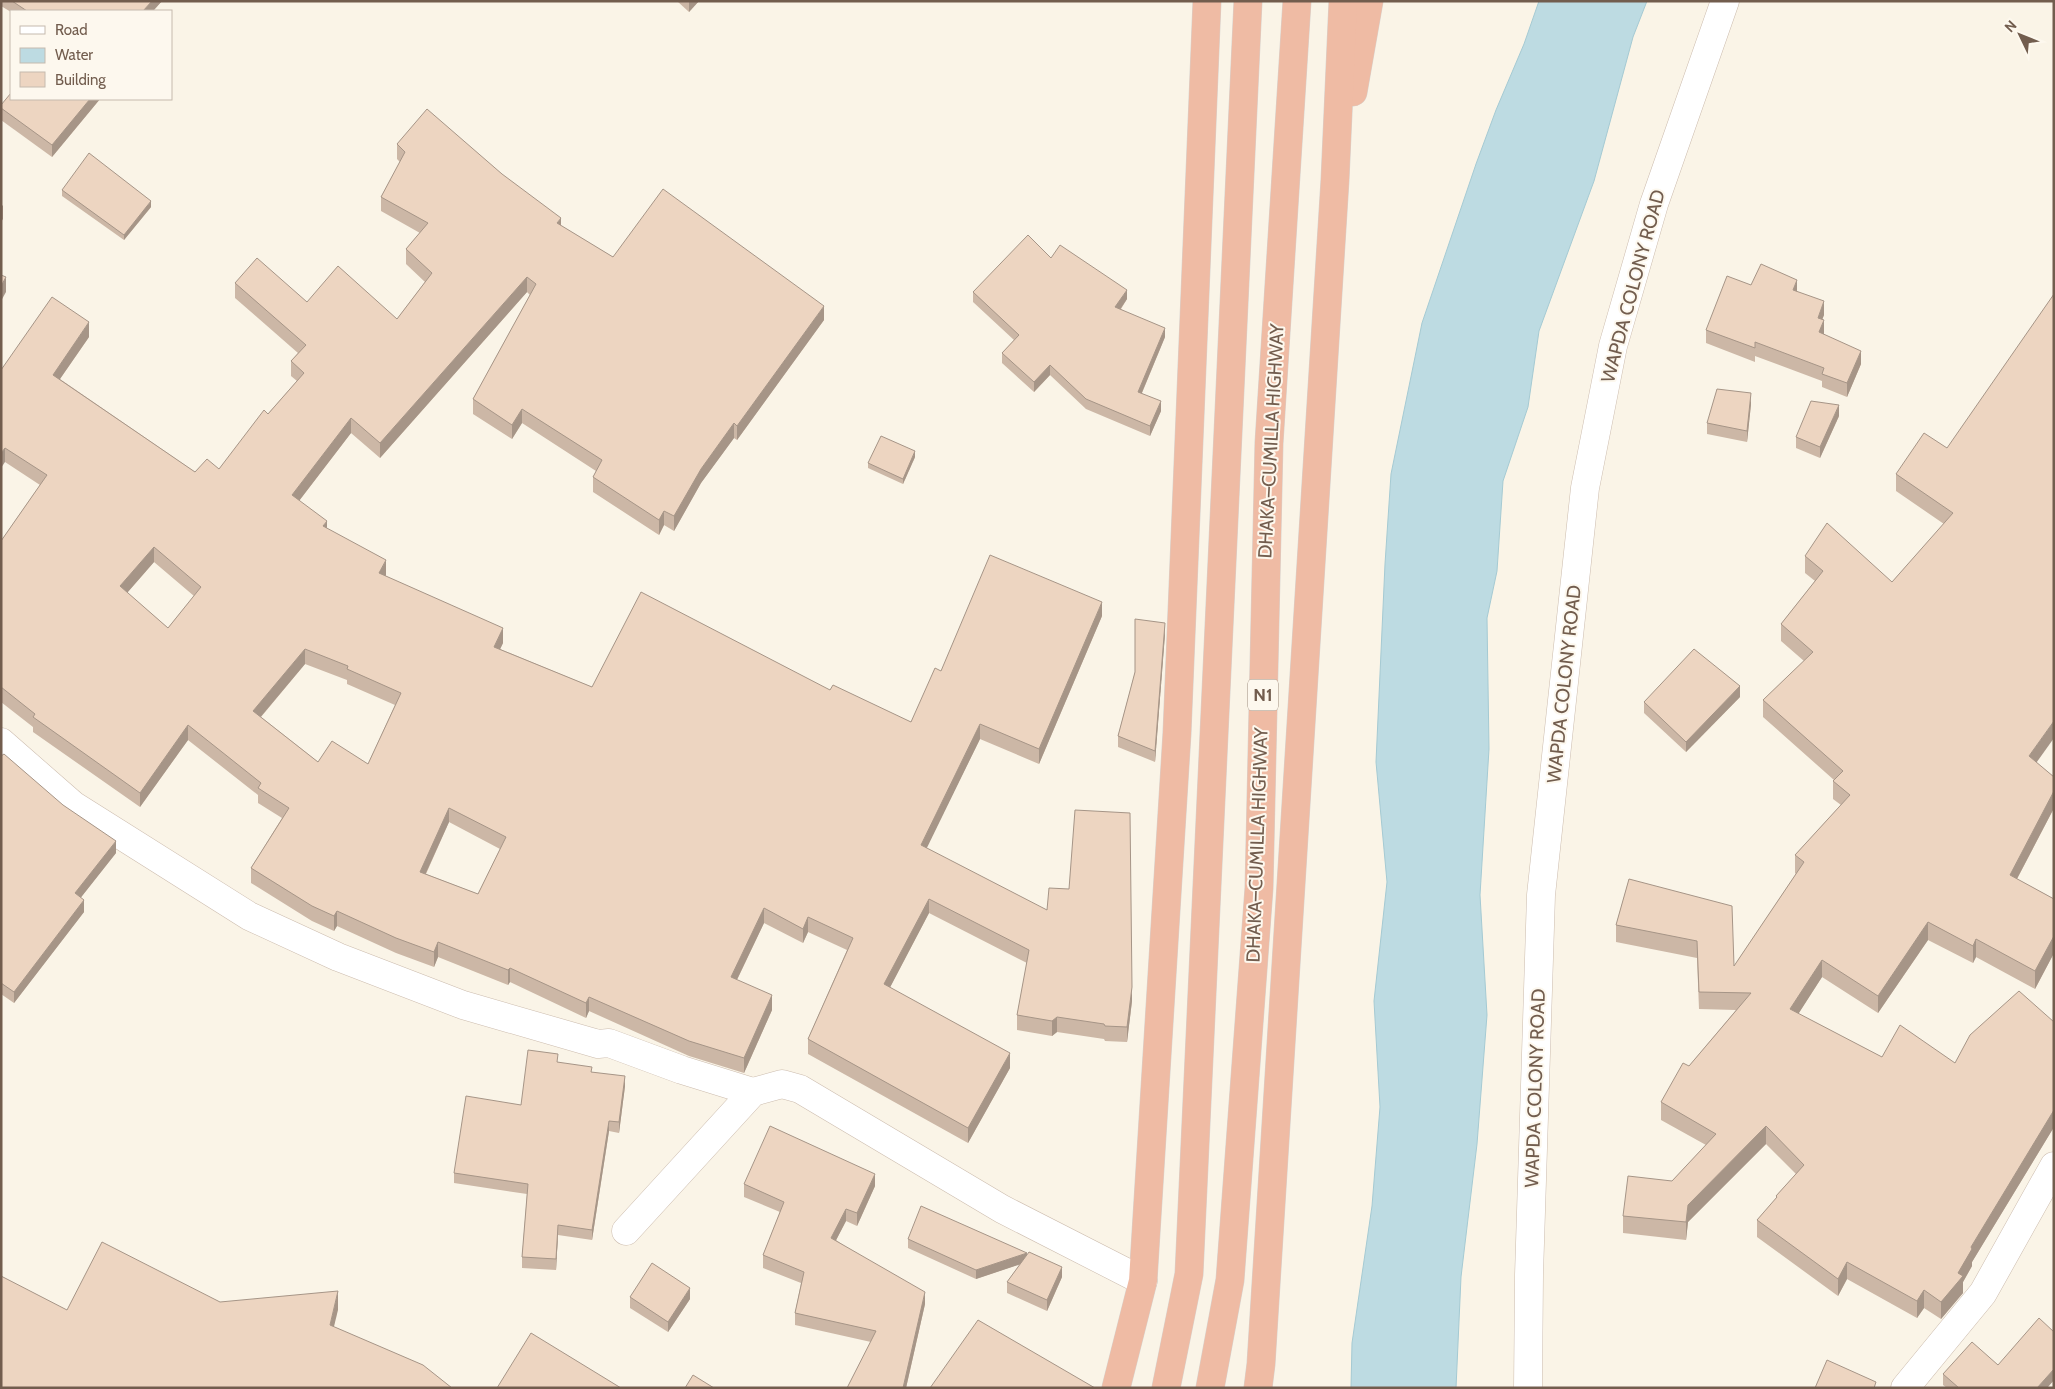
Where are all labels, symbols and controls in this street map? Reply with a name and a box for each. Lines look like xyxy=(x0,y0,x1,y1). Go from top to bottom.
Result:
legend xyxy=(10,10,172,100)
north arrow xyxy=(1995,10,2045,60)
text: N xyxy=(2001,16,2020,36)
text: Road xyxy=(55,21,88,39)
text: Water xyxy=(55,46,93,64)
text: Building xyxy=(55,71,106,89)
street label: WAPDA COLONY ROAD xyxy=(1596,187,1670,385)
street label: DHAKA–CUMILLA HIGHWAY xyxy=(1253,323,1289,559)
street label: WAPDA COLONY ROAD xyxy=(1542,584,1586,784)
road number: N1 xyxy=(1248,680,1278,710)
street label: DHAKA–CUMILLA HIGHWAY xyxy=(1241,727,1273,963)
street label: WAPDA COLONY ROAD xyxy=(1520,988,1550,1188)

